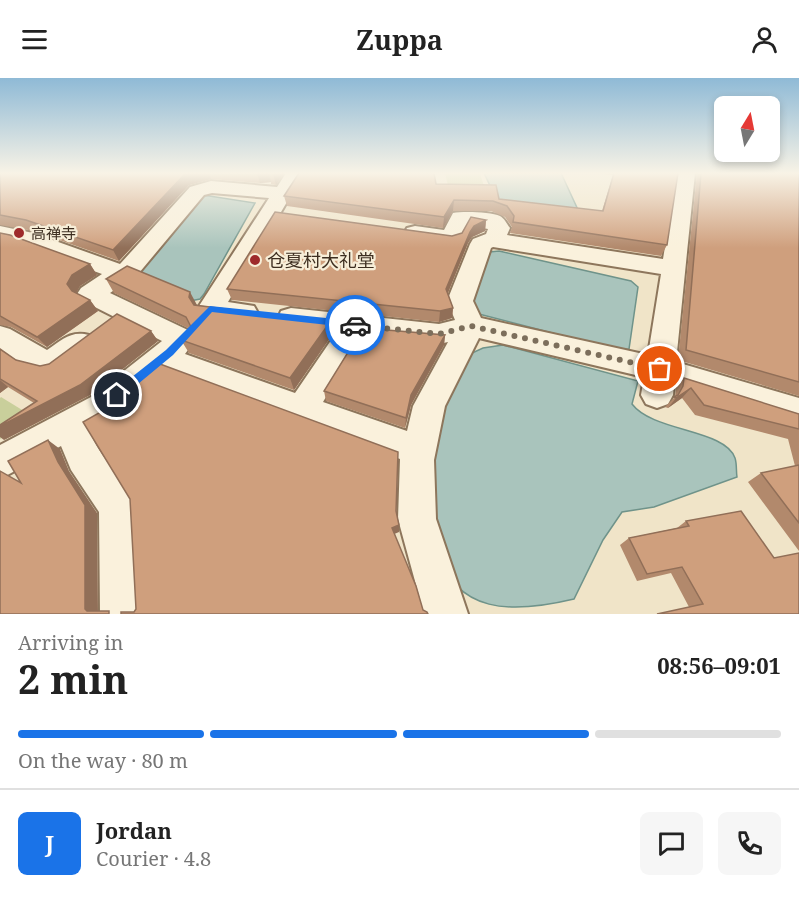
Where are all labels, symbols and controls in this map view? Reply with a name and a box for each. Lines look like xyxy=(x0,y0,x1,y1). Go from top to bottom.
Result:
text: Zuppa xyxy=(356,21,443,58)
icon: menu xyxy=(18,23,51,56)
icon: person xyxy=(748,23,781,56)
north arrow xyxy=(714,96,780,162)
map controls xyxy=(714,96,780,162)
place label: 高禅寺 xyxy=(31,223,76,243)
marker: 高禅寺 xyxy=(12,226,26,240)
place label: 仓夏村大礼堂 xyxy=(267,248,375,272)
marker: 仓夏村大礼堂 xyxy=(248,253,262,267)
courier xyxy=(325,295,385,355)
icon: car xyxy=(339,309,372,342)
pin xyxy=(634,343,685,394)
icon: bag xyxy=(643,352,676,385)
pin xyxy=(91,369,142,420)
icon: home xyxy=(100,378,133,411)
text: Arriving in xyxy=(18,629,123,656)
text: 08:56–09:01 xyxy=(657,650,781,680)
text: 2 min xyxy=(18,652,128,705)
text: On the way · 80 m xyxy=(18,747,188,774)
button: chat xyxy=(640,812,703,875)
button: phone xyxy=(718,812,781,875)
text: Jordan xyxy=(96,815,172,845)
text: J xyxy=(45,828,54,858)
text: Courier · 4.8 xyxy=(96,845,211,872)

